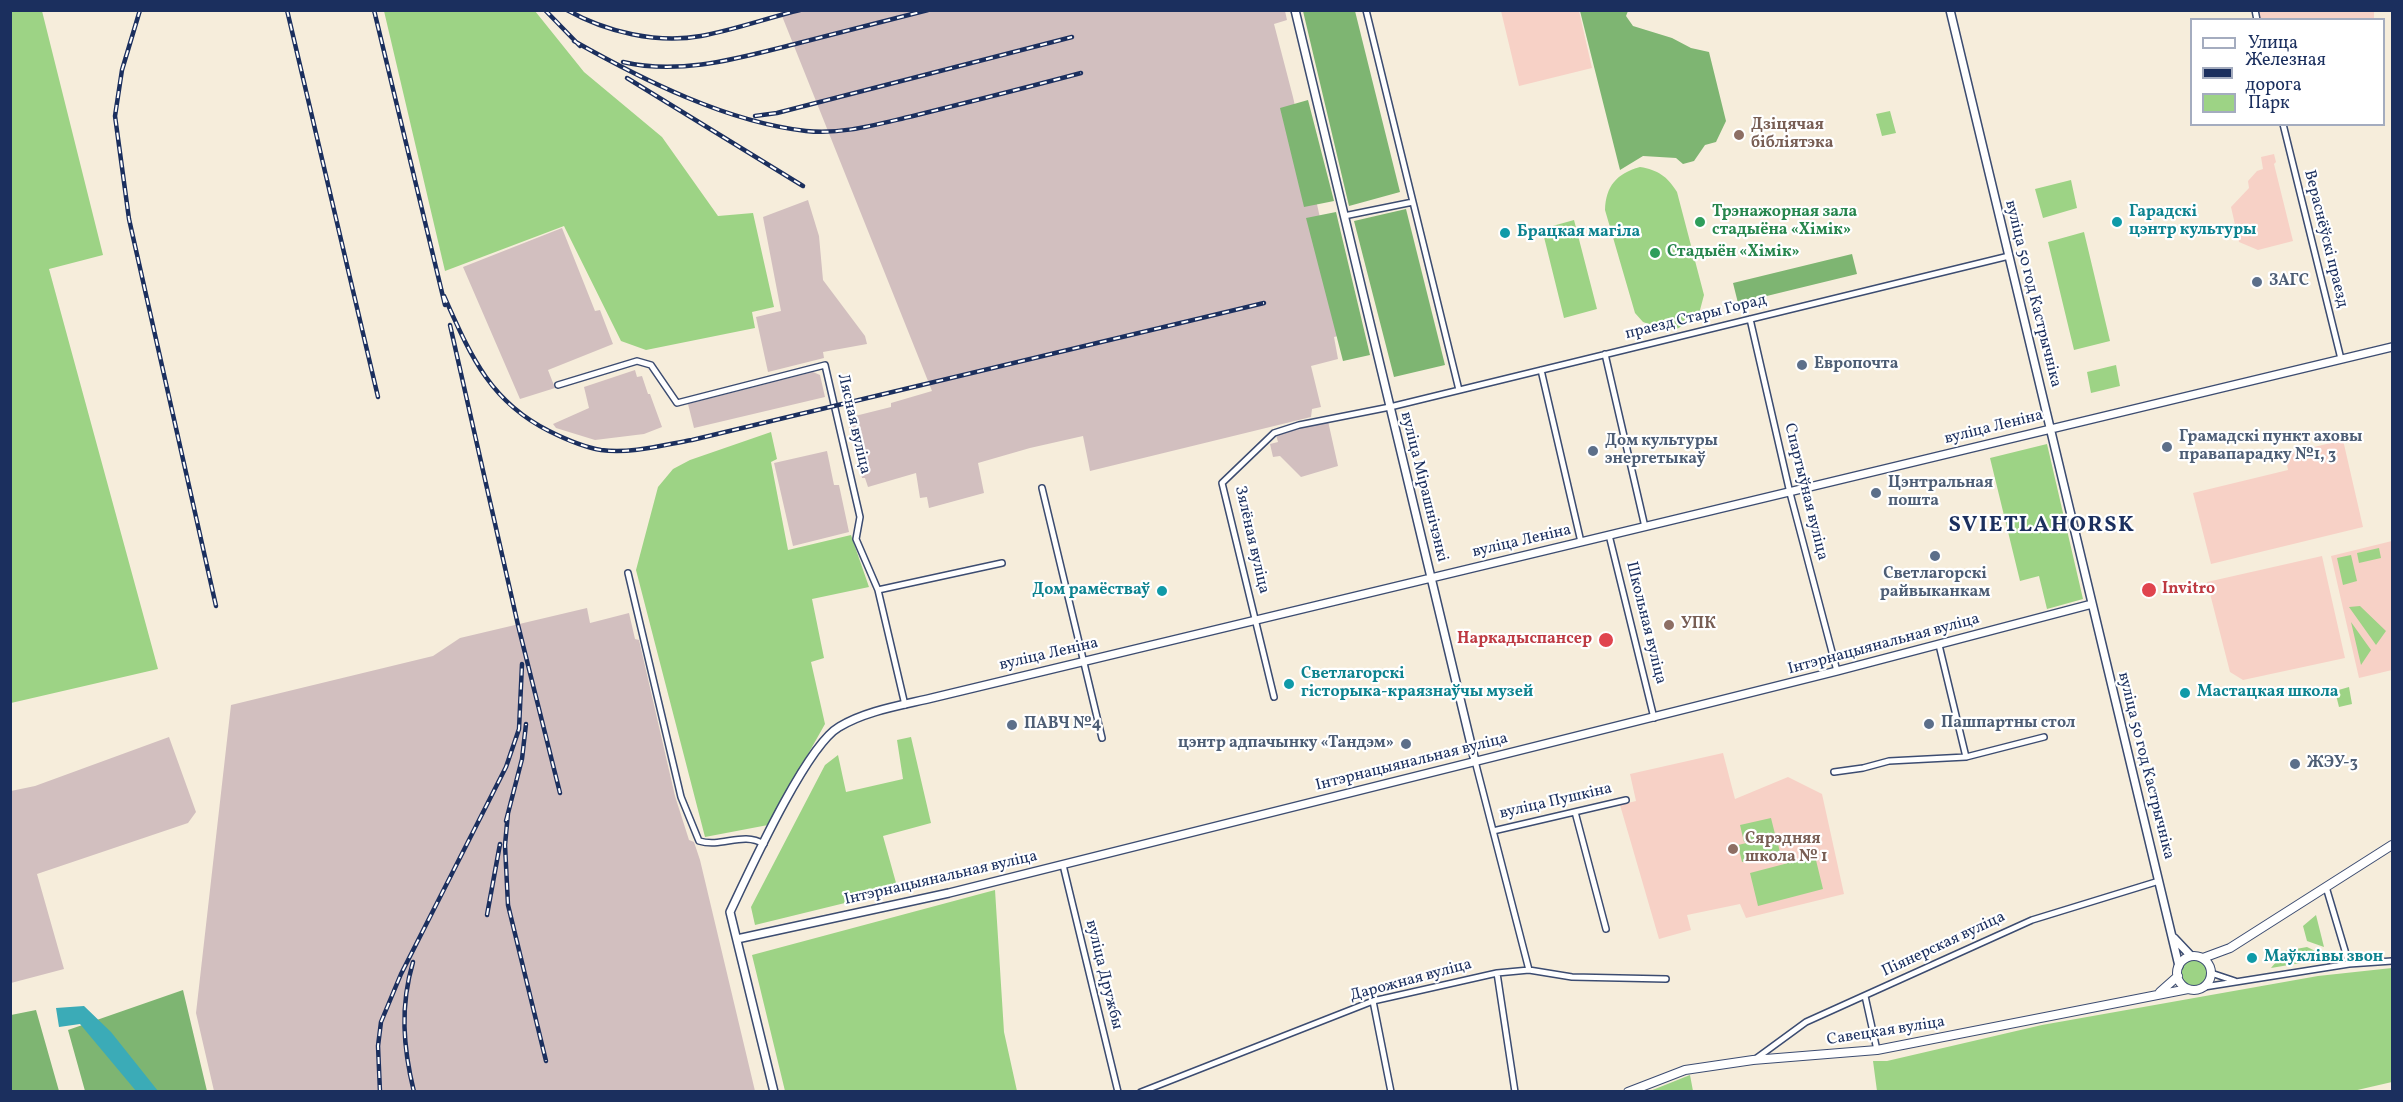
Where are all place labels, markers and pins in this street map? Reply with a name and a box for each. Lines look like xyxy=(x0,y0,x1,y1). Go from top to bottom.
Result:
place label: Дзіцячая бібліятэка xyxy=(1751,116,1833,154)
marker: Дзіцячая бібліятэка xyxy=(1732,128,1746,142)
place label: Трэнажорная зала стадыёна «Хімік» xyxy=(1712,203,1857,241)
place label: Гарадскі цэнтр культуры xyxy=(2129,203,2256,241)
marker: Трэнажорная зала стадыёна «Хімік» xyxy=(1693,215,1707,229)
marker: Гарадскі цэнтр культуры xyxy=(2110,215,2124,229)
place label: Брацкая магіла xyxy=(1517,223,1640,243)
marker: Брацкая магіла xyxy=(1498,226,1512,240)
place label: Стадыён «Хімік» xyxy=(1667,243,1800,263)
marker: Стадыён «Хімік» xyxy=(1648,246,1662,260)
place label: ЗАГС xyxy=(2269,272,2309,292)
marker: ЗАГС xyxy=(2250,275,2264,289)
place label: Европочта xyxy=(1814,355,1898,375)
marker: Европочта xyxy=(1795,358,1809,372)
place label: Грамадскі пункт аховы правапарадку №1, 3 xyxy=(2179,428,2362,466)
place label: Дом культуры энергетыкаў xyxy=(1605,432,1718,470)
marker: Грамадскі пункт аховы правапарадку №1, 3 xyxy=(2160,440,2174,454)
marker: Дом культуры энергетыкаў xyxy=(1586,444,1600,458)
place label: Цэнтральная пошта xyxy=(1888,474,1993,512)
marker: Цэнтральная пошта xyxy=(1869,486,1883,500)
marker: Светлагорскі райвыканкам xyxy=(1928,549,1942,563)
place label: Светлагорскі райвыканкам xyxy=(1880,565,1990,603)
place label: Invitro xyxy=(2162,580,2215,600)
place label: Дом рамёстваў xyxy=(1032,581,1150,601)
marker: Invitro xyxy=(2140,581,2158,599)
marker: Дом рамёстваў xyxy=(1155,584,1169,598)
place label: УПК xyxy=(1681,615,1716,635)
marker: УПК xyxy=(1662,618,1676,632)
place label: Наркадыспансер xyxy=(1457,630,1592,650)
marker: Наркадыспансер xyxy=(1597,631,1615,649)
place label: Светлагорскі гісторыка-краязнаўчы музей xyxy=(1301,665,1533,703)
marker: Светлагорскі гісторыка-краязнаўчы музей xyxy=(1282,677,1296,691)
place label: Мастацкая школа xyxy=(2197,683,2339,703)
marker: Мастацкая школа xyxy=(2178,686,2192,700)
place label: Пашпартны стол xyxy=(1941,714,2075,734)
place label: ПАВЧ №4 xyxy=(1024,715,1101,735)
marker: Пашпартны стол xyxy=(1922,717,1936,731)
marker: ПАВЧ №4 xyxy=(1005,718,1019,732)
place label: цэнтр адпачынку «Тандэм» xyxy=(1178,734,1394,754)
marker: цэнтр адпачынку «Тандэм» xyxy=(1399,737,1413,751)
place label: ЖЭУ-3 xyxy=(2307,754,2358,774)
marker: ЖЭУ-3 xyxy=(2288,757,2302,771)
place label: Сярэдняя школа № 1 xyxy=(1745,830,1827,868)
marker: Сярэдняя школа № 1 xyxy=(1726,842,1740,856)
place label: Маўклівы звон xyxy=(2264,948,2383,968)
marker: Маўклівы звон xyxy=(2245,951,2259,965)

